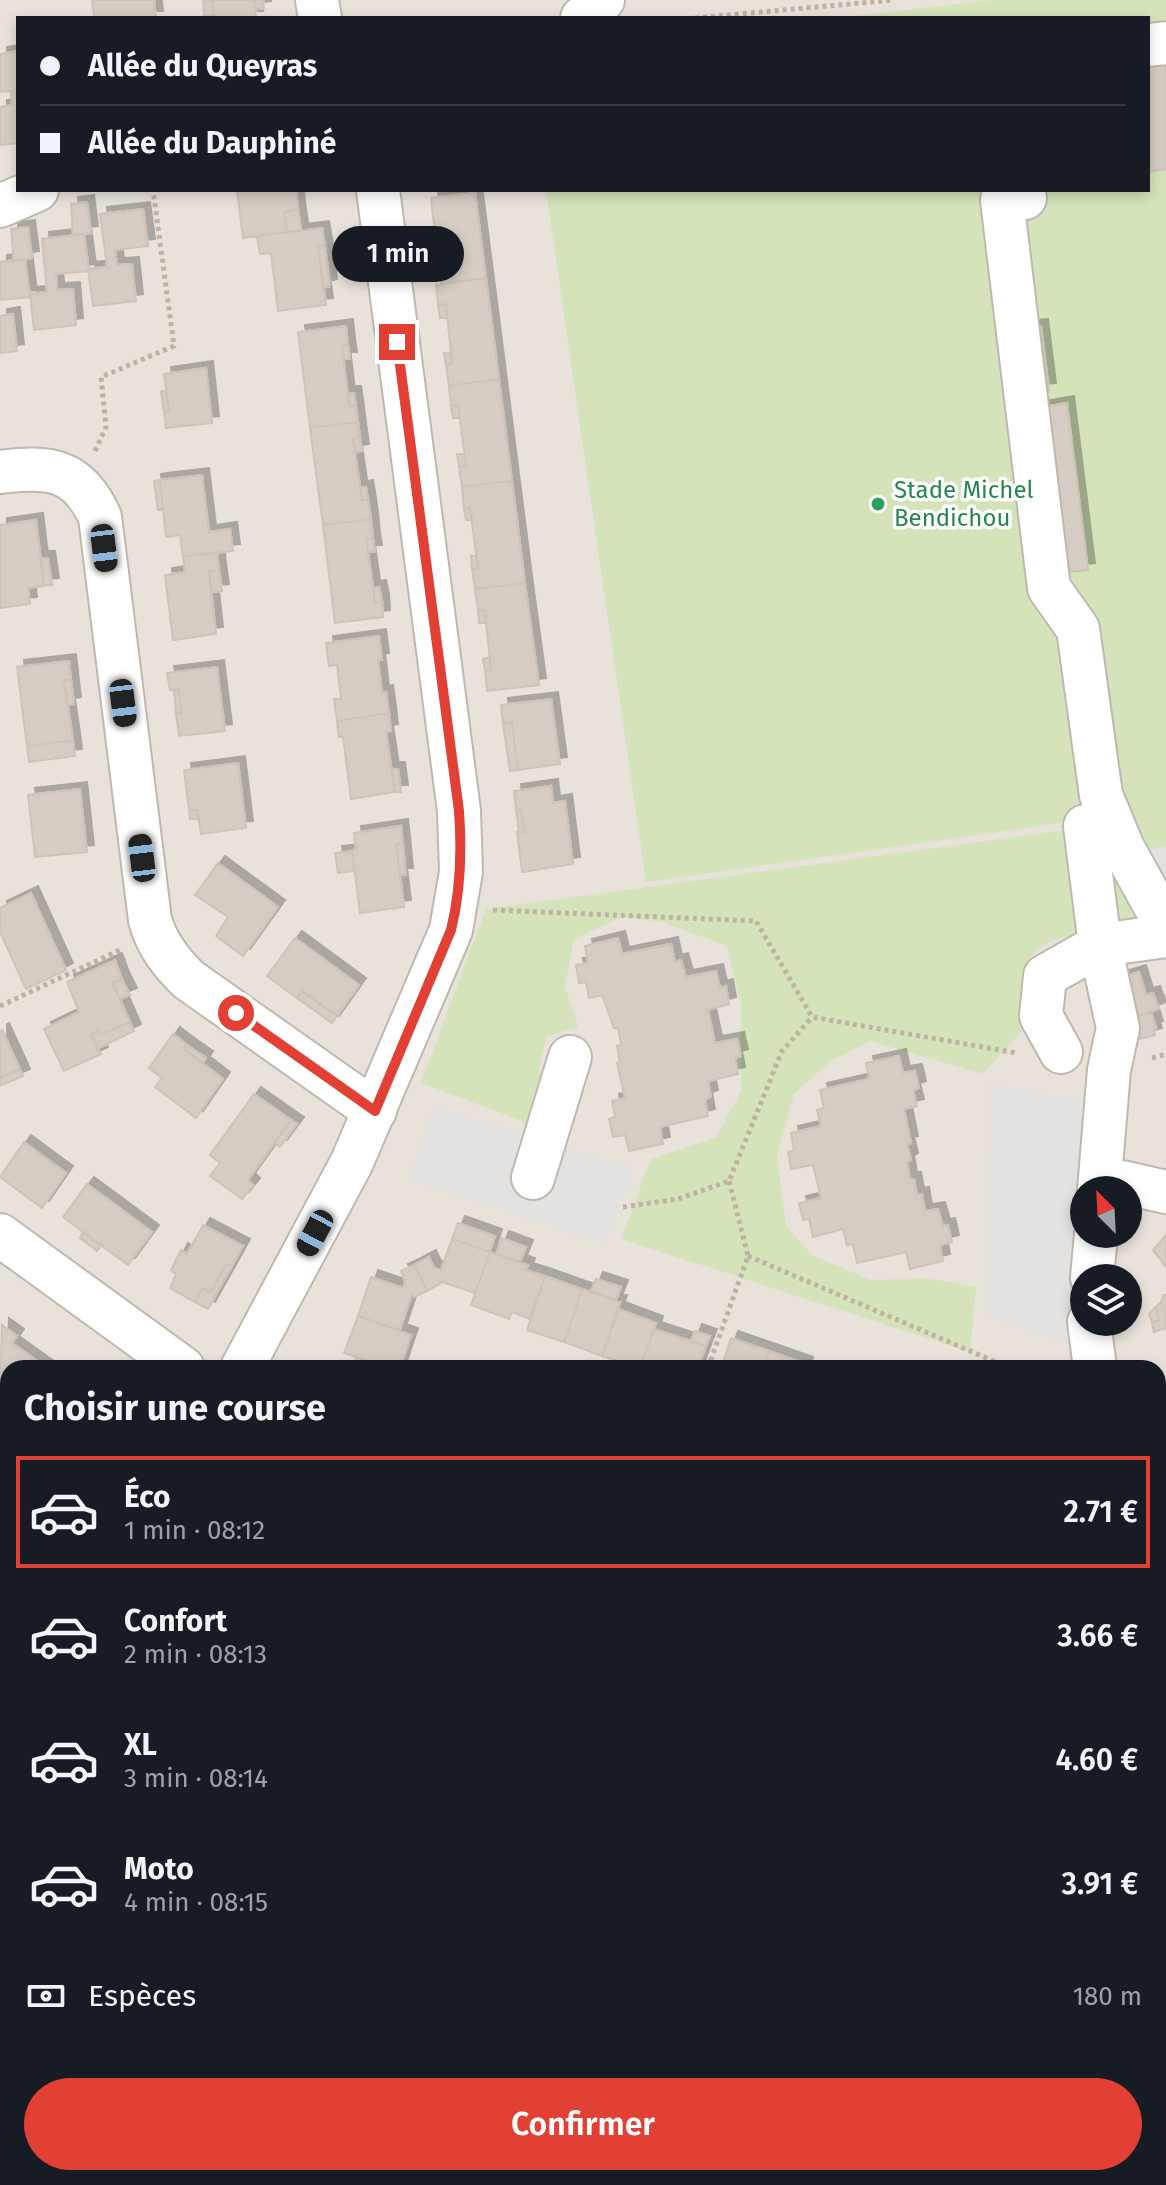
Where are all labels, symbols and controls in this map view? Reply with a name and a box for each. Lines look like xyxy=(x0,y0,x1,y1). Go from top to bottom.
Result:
text: Allée du Queyras xyxy=(88,48,317,84)
text: Allée du Dauphiné xyxy=(88,125,336,161)
callout: 1 min xyxy=(331,226,463,282)
text: 1 min xyxy=(367,238,429,269)
route end xyxy=(379,324,415,360)
place label: Stade Michel Bendichou xyxy=(894,476,1034,532)
marker: Stade Michel Bendichou xyxy=(869,495,887,513)
car xyxy=(89,523,119,573)
car xyxy=(108,678,138,728)
car xyxy=(127,833,157,883)
route start xyxy=(218,995,254,1031)
north arrow xyxy=(1070,1176,1142,1248)
map controls xyxy=(1070,1176,1142,1336)
car xyxy=(293,1206,337,1260)
button: layers xyxy=(1070,1264,1142,1336)
text: Choisir une course xyxy=(24,1386,326,1430)
icon: car xyxy=(28,1476,100,1548)
text: Éco xyxy=(124,1479,170,1515)
text: 2.71 € xyxy=(1063,1494,1138,1530)
text: 1 min · 08:12 xyxy=(124,1515,265,1546)
icon: car xyxy=(28,1600,100,1672)
text: Confort xyxy=(124,1603,227,1639)
text: 3.66 € xyxy=(1057,1618,1138,1654)
text: 2 min · 08:13 xyxy=(124,1639,267,1670)
icon: car xyxy=(28,1724,100,1796)
text: XL xyxy=(124,1727,157,1763)
text: 4.60 € xyxy=(1055,1742,1138,1778)
text: 3 min · 08:14 xyxy=(124,1763,268,1794)
icon: car xyxy=(28,1848,100,1920)
text: Moto xyxy=(124,1851,194,1887)
text: 3.91 € xyxy=(1061,1866,1138,1902)
text: 4 min · 08:15 xyxy=(124,1887,268,1918)
icon: cash xyxy=(24,1974,68,2018)
text: Espèces xyxy=(88,1978,196,2014)
text: 180 m xyxy=(1073,1981,1142,2012)
button: Confirmer xyxy=(24,2078,1142,2170)

